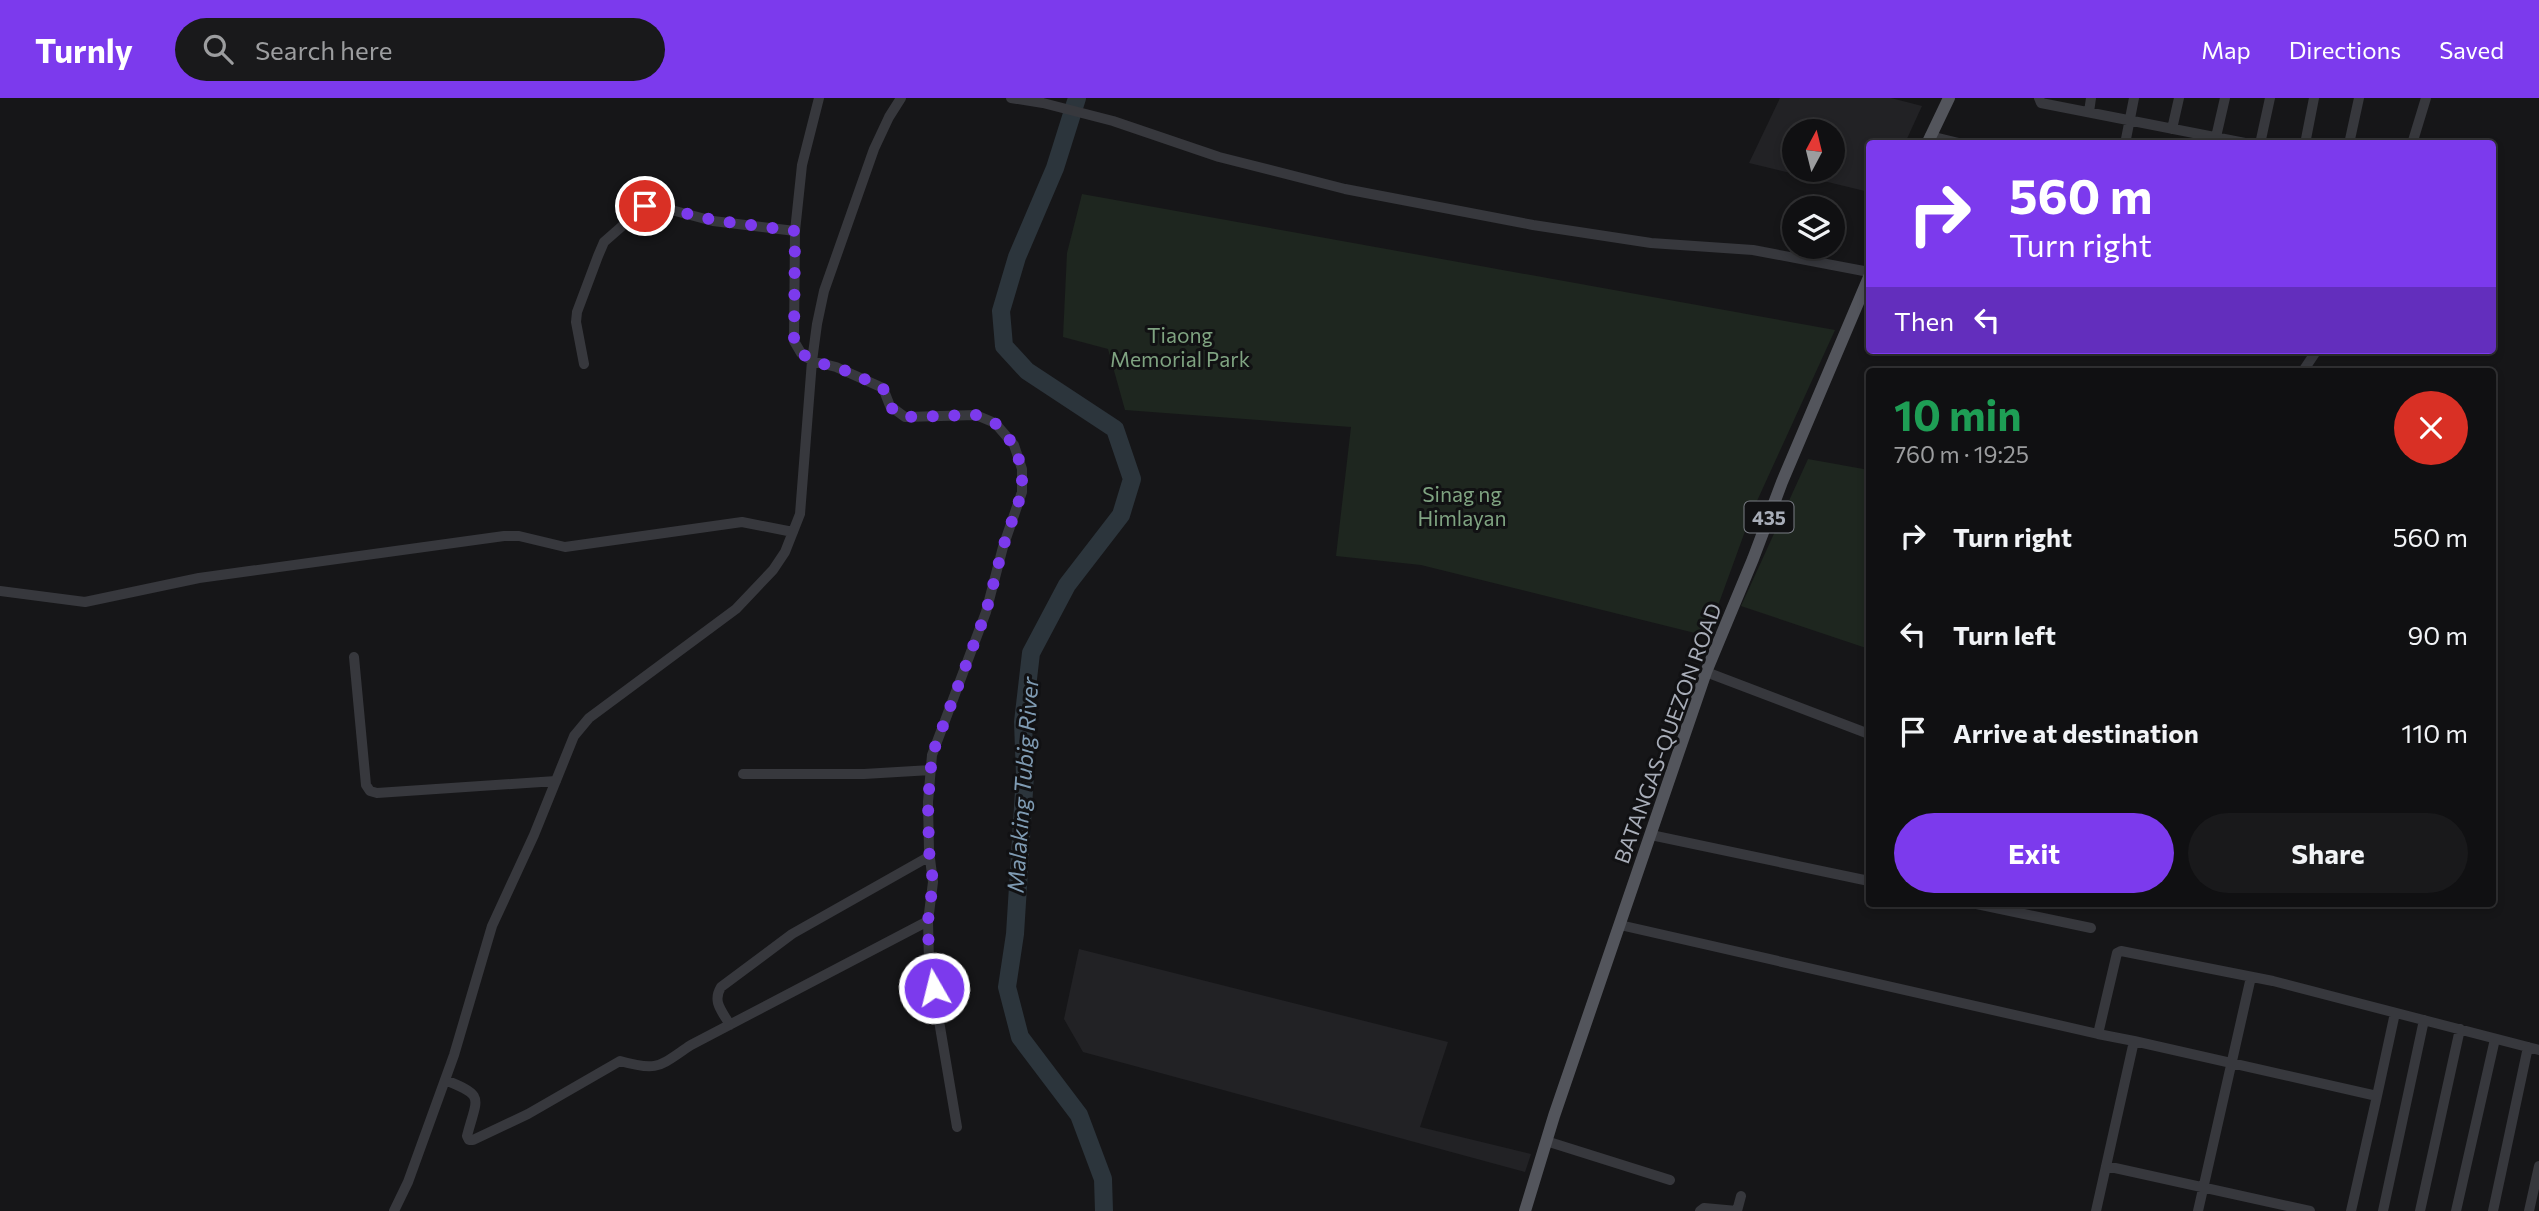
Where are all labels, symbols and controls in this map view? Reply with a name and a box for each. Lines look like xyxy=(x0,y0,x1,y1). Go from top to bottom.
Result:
search box xyxy=(175,18,665,81)
text: Turnly xyxy=(35,29,133,70)
icon: search xyxy=(199,30,237,68)
text: Search here xyxy=(255,34,392,65)
text: Map xyxy=(2201,35,2251,64)
text: Directions xyxy=(2289,35,2401,64)
text: Saved xyxy=(2439,35,2504,64)
north arrow xyxy=(1782,119,1844,182)
map controls xyxy=(1782,119,1845,259)
text: 560 m xyxy=(2009,164,2152,224)
icon: right xyxy=(1894,168,1985,259)
pin xyxy=(615,176,675,236)
icon: arrive xyxy=(626,187,664,225)
button: layers xyxy=(1782,196,1845,259)
text: Turn right xyxy=(2009,224,2152,264)
icon: left xyxy=(1968,301,2006,339)
text: Then xyxy=(1894,305,1954,336)
park label: Tiaong Memorial Park xyxy=(1110,322,1250,371)
text: 10 min xyxy=(1894,388,2022,440)
button: close xyxy=(2394,391,2468,465)
text: 760 m · 19:25 xyxy=(1894,440,2029,468)
park label: Sinag ng Himlayan xyxy=(1417,481,1507,530)
road number: 435 xyxy=(1744,502,1794,532)
icon: right xyxy=(1894,517,1932,555)
text: Turn right xyxy=(1953,521,2072,552)
text: 560 m xyxy=(2393,521,2468,552)
street label: BATANGAS-QUEZON ROAD xyxy=(1608,599,1726,867)
icon: left xyxy=(1894,615,1932,653)
text: Turn left xyxy=(1953,619,2056,650)
text: 90 m xyxy=(2408,619,2468,650)
water label: Malaking Tubig River xyxy=(1000,675,1044,894)
icon: arrive xyxy=(1894,713,1932,751)
text: Arrive at destination xyxy=(1953,717,2199,748)
text: 110 m xyxy=(2401,717,2468,748)
button: Exit xyxy=(1894,813,2174,893)
button: Share xyxy=(2188,813,2468,893)
position arrow xyxy=(897,951,971,1025)

